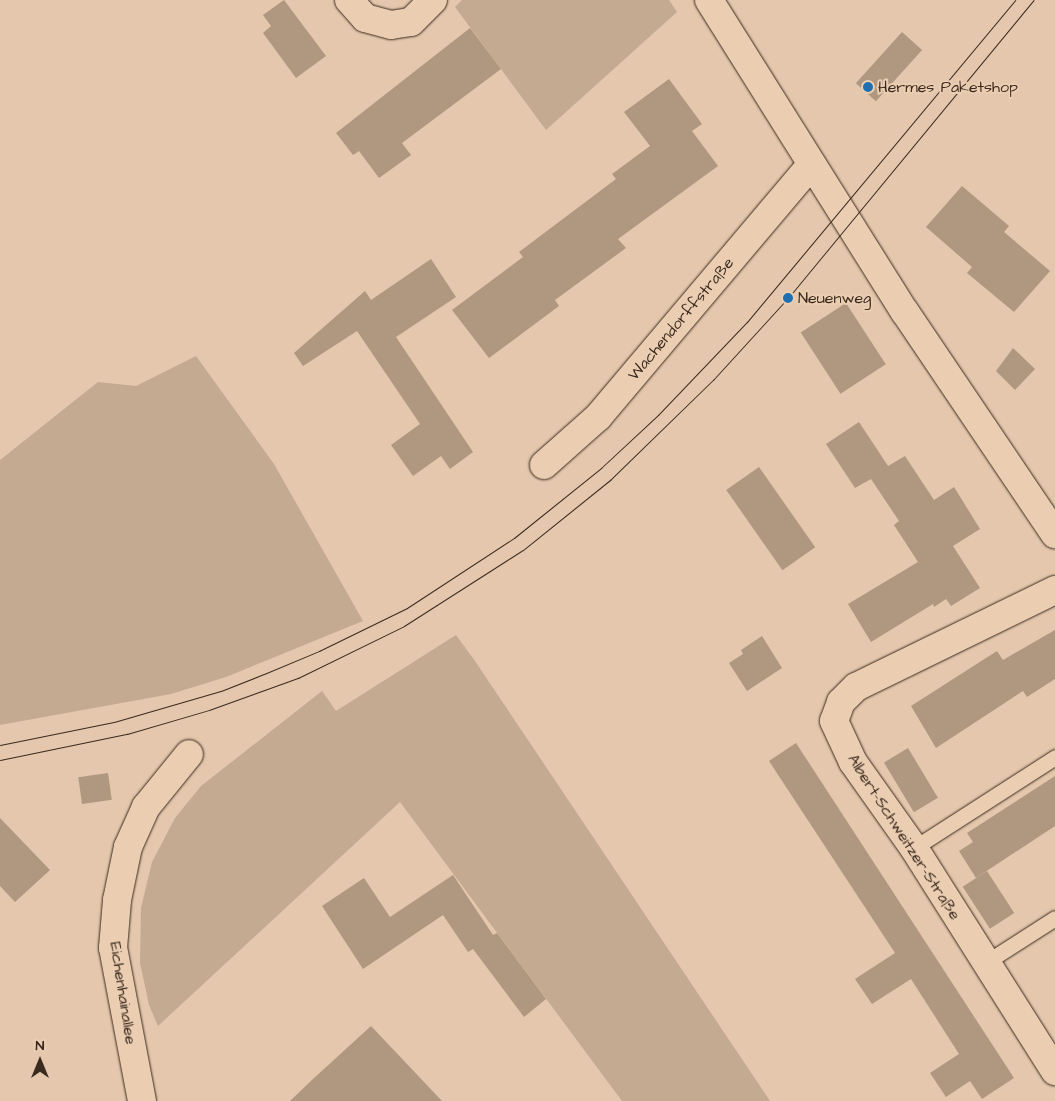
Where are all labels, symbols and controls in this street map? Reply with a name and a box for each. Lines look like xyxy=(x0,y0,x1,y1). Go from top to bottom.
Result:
place label: Hermes Paketshop xyxy=(878,77,1018,97)
marker: Hermes Paketshop xyxy=(862,81,874,93)
street label: Wachendorffstraße xyxy=(624,254,738,384)
place label: Neuenweg xyxy=(798,288,871,308)
marker: Neuenweg xyxy=(782,292,794,304)
street label: Albert-Schweitzer-Straße xyxy=(843,751,965,923)
street label: Eichenhainallee xyxy=(105,940,141,1046)
north arrow xyxy=(15,1036,65,1086)
text: N xyxy=(36,1036,44,1056)

